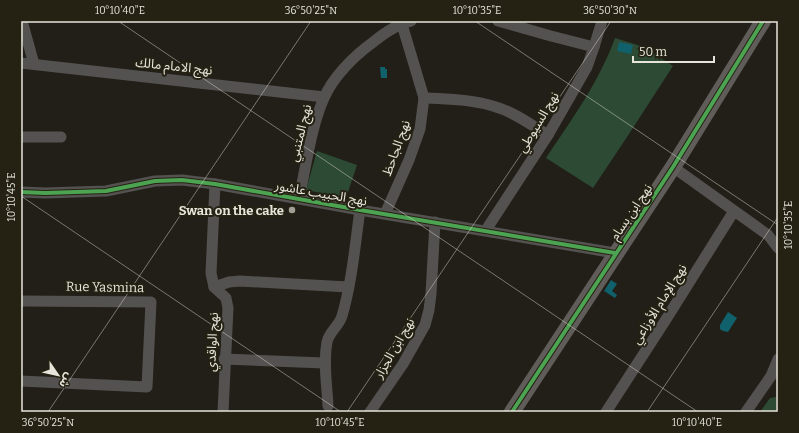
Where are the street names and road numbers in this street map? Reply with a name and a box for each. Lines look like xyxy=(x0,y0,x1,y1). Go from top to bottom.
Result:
street label: نهج الامام مالك xyxy=(134,55,213,80)
street label: نهج السيوطي xyxy=(514,89,565,157)
street label: نهج المتنبي xyxy=(286,103,317,164)
street label: نهج الجاحظ xyxy=(379,118,416,179)
street label: نهج الحبيب عاشور xyxy=(272,177,368,211)
street label: نهج ابن بسام xyxy=(607,181,658,245)
street label: نهج الإمام الأوزاعي xyxy=(628,261,692,348)
street label: Rue Yasmina xyxy=(66,279,144,295)
street label: نهج الواقدي xyxy=(203,312,224,372)
street label: نهج ابن الجزار xyxy=(370,315,420,383)

